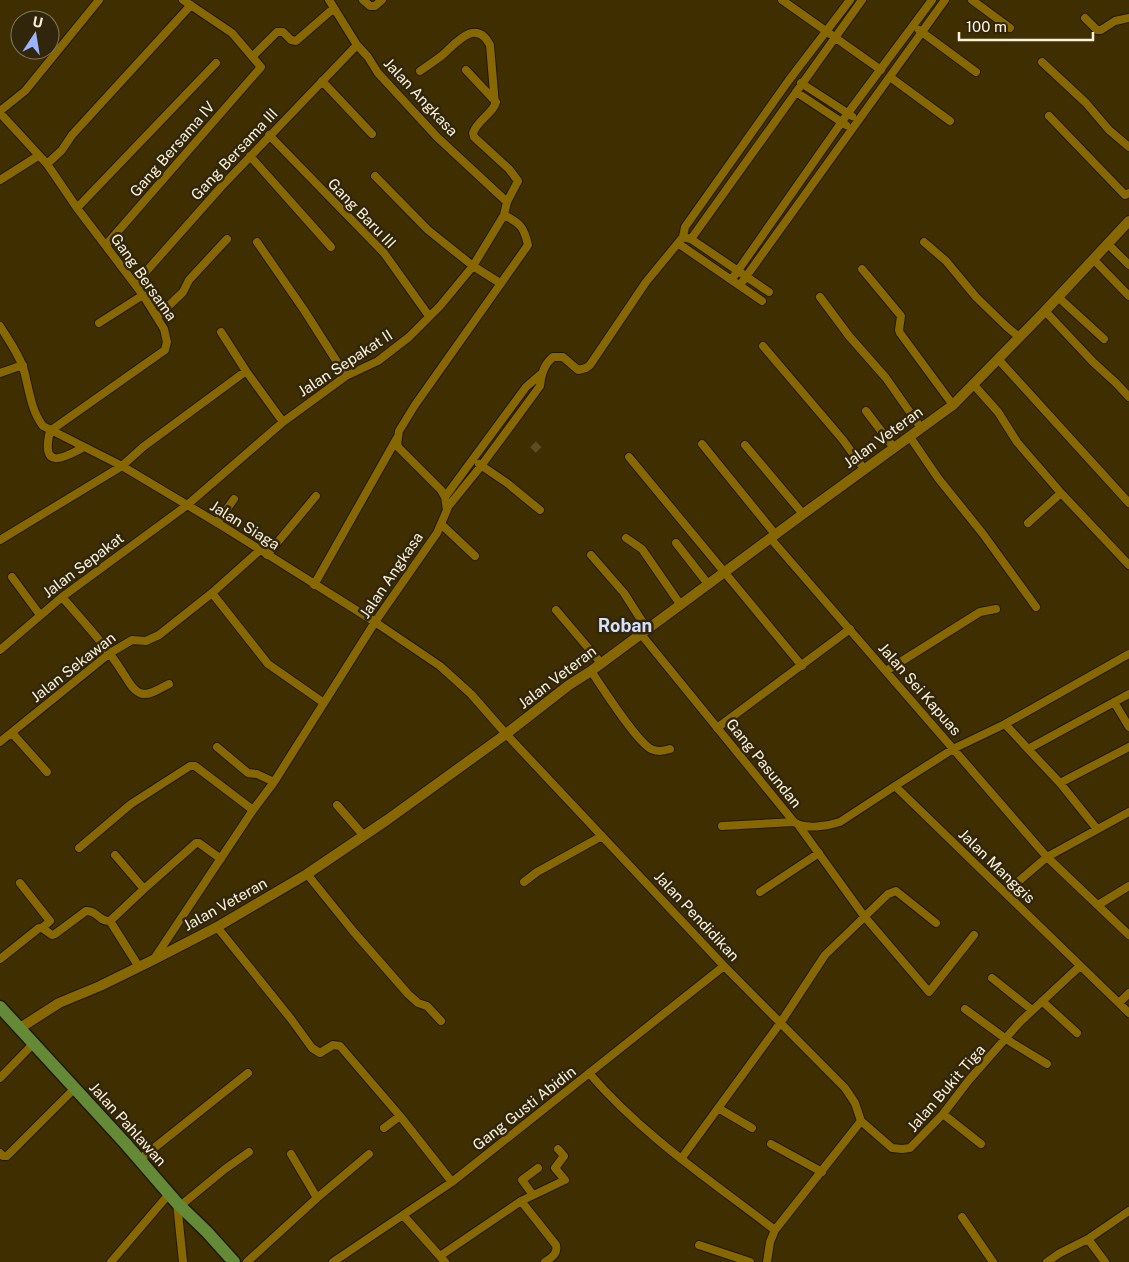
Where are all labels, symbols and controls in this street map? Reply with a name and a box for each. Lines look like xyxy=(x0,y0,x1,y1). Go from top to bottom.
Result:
north arrow xyxy=(10,10,60,60)
scale bar xyxy=(959,10,1093,42)
text: U xyxy=(31,13,44,31)
text: 100 m xyxy=(966,18,1007,35)
street label: Jalan Angkasa xyxy=(381,55,461,139)
street label: Gang Bersama IV xyxy=(126,98,218,200)
street label: Gang Bersama III xyxy=(187,105,281,203)
street label: Gang Baru III xyxy=(325,175,399,251)
street label: Gang Bersama xyxy=(108,230,180,324)
street label: Jalan Sepakat II xyxy=(295,326,395,400)
street label: Jalan Veteran xyxy=(840,403,926,471)
street label: Jalan Siaga xyxy=(207,497,283,553)
street label: Jalan Sepakat xyxy=(39,529,127,601)
street label: Jalan Angkasa xyxy=(356,529,426,621)
district label: Roban xyxy=(598,615,652,636)
street label: Jalan Sekawan xyxy=(27,629,119,705)
street label: Jalan Sei Kapuas xyxy=(875,639,965,739)
street label: Jalan Veteran xyxy=(515,642,599,712)
street label: Gang Pasundan xyxy=(723,715,805,811)
street label: Jalan Manggis xyxy=(955,825,1039,907)
street label: Jalan Pendidikan xyxy=(651,868,743,964)
street label: Jalan Veteran xyxy=(180,874,270,934)
street label: Jalan Bukit Tiga xyxy=(904,1041,988,1135)
street label: Gang Gusti Abidin xyxy=(469,1062,579,1154)
street label: Jalan Pahlawan xyxy=(86,1079,170,1169)

